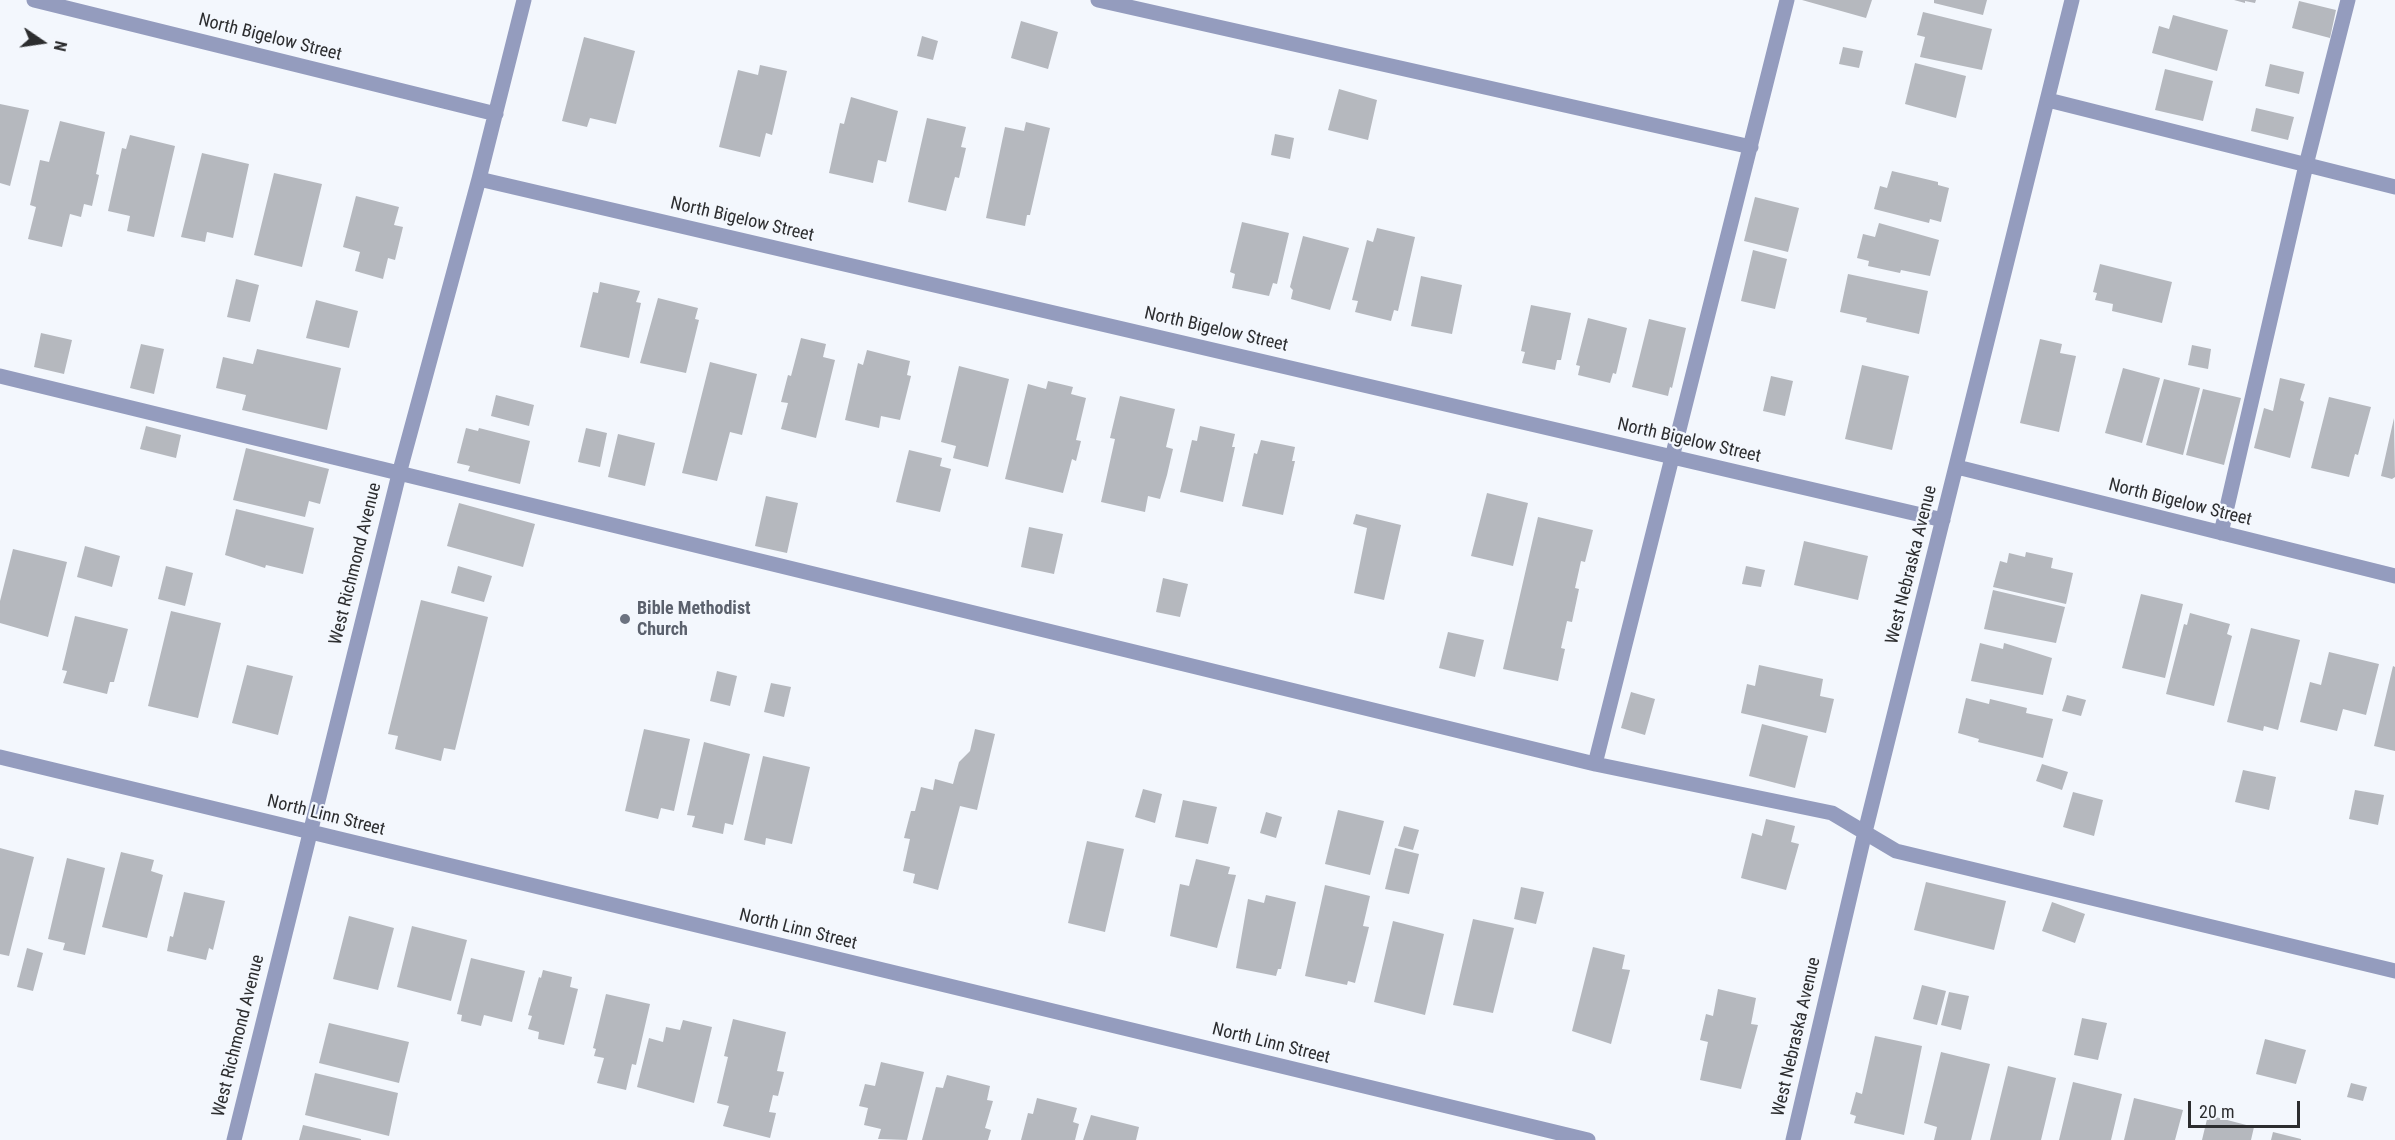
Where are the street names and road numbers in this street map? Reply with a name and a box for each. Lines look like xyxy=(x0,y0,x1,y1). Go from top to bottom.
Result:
street label: North Bigelow Street xyxy=(196,10,344,66)
street label: North Bigelow Street xyxy=(668,193,816,247)
street label: North Bigelow Street xyxy=(1142,303,1290,357)
street label: North Bigelow Street xyxy=(1615,414,1763,468)
street label: North Bigelow Street xyxy=(2106,475,2254,531)
street label: West Richmond Avenue xyxy=(325,481,387,647)
street label: West Nebraska Avenue xyxy=(1882,483,1942,647)
street label: North Linn Street xyxy=(265,791,387,841)
street label: North Linn Street xyxy=(737,905,859,955)
street label: West Richmond Avenue xyxy=(208,953,270,1119)
street label: West Nebraska Avenue xyxy=(1768,955,1826,1119)
street label: North Linn Street xyxy=(1210,1019,1332,1069)

